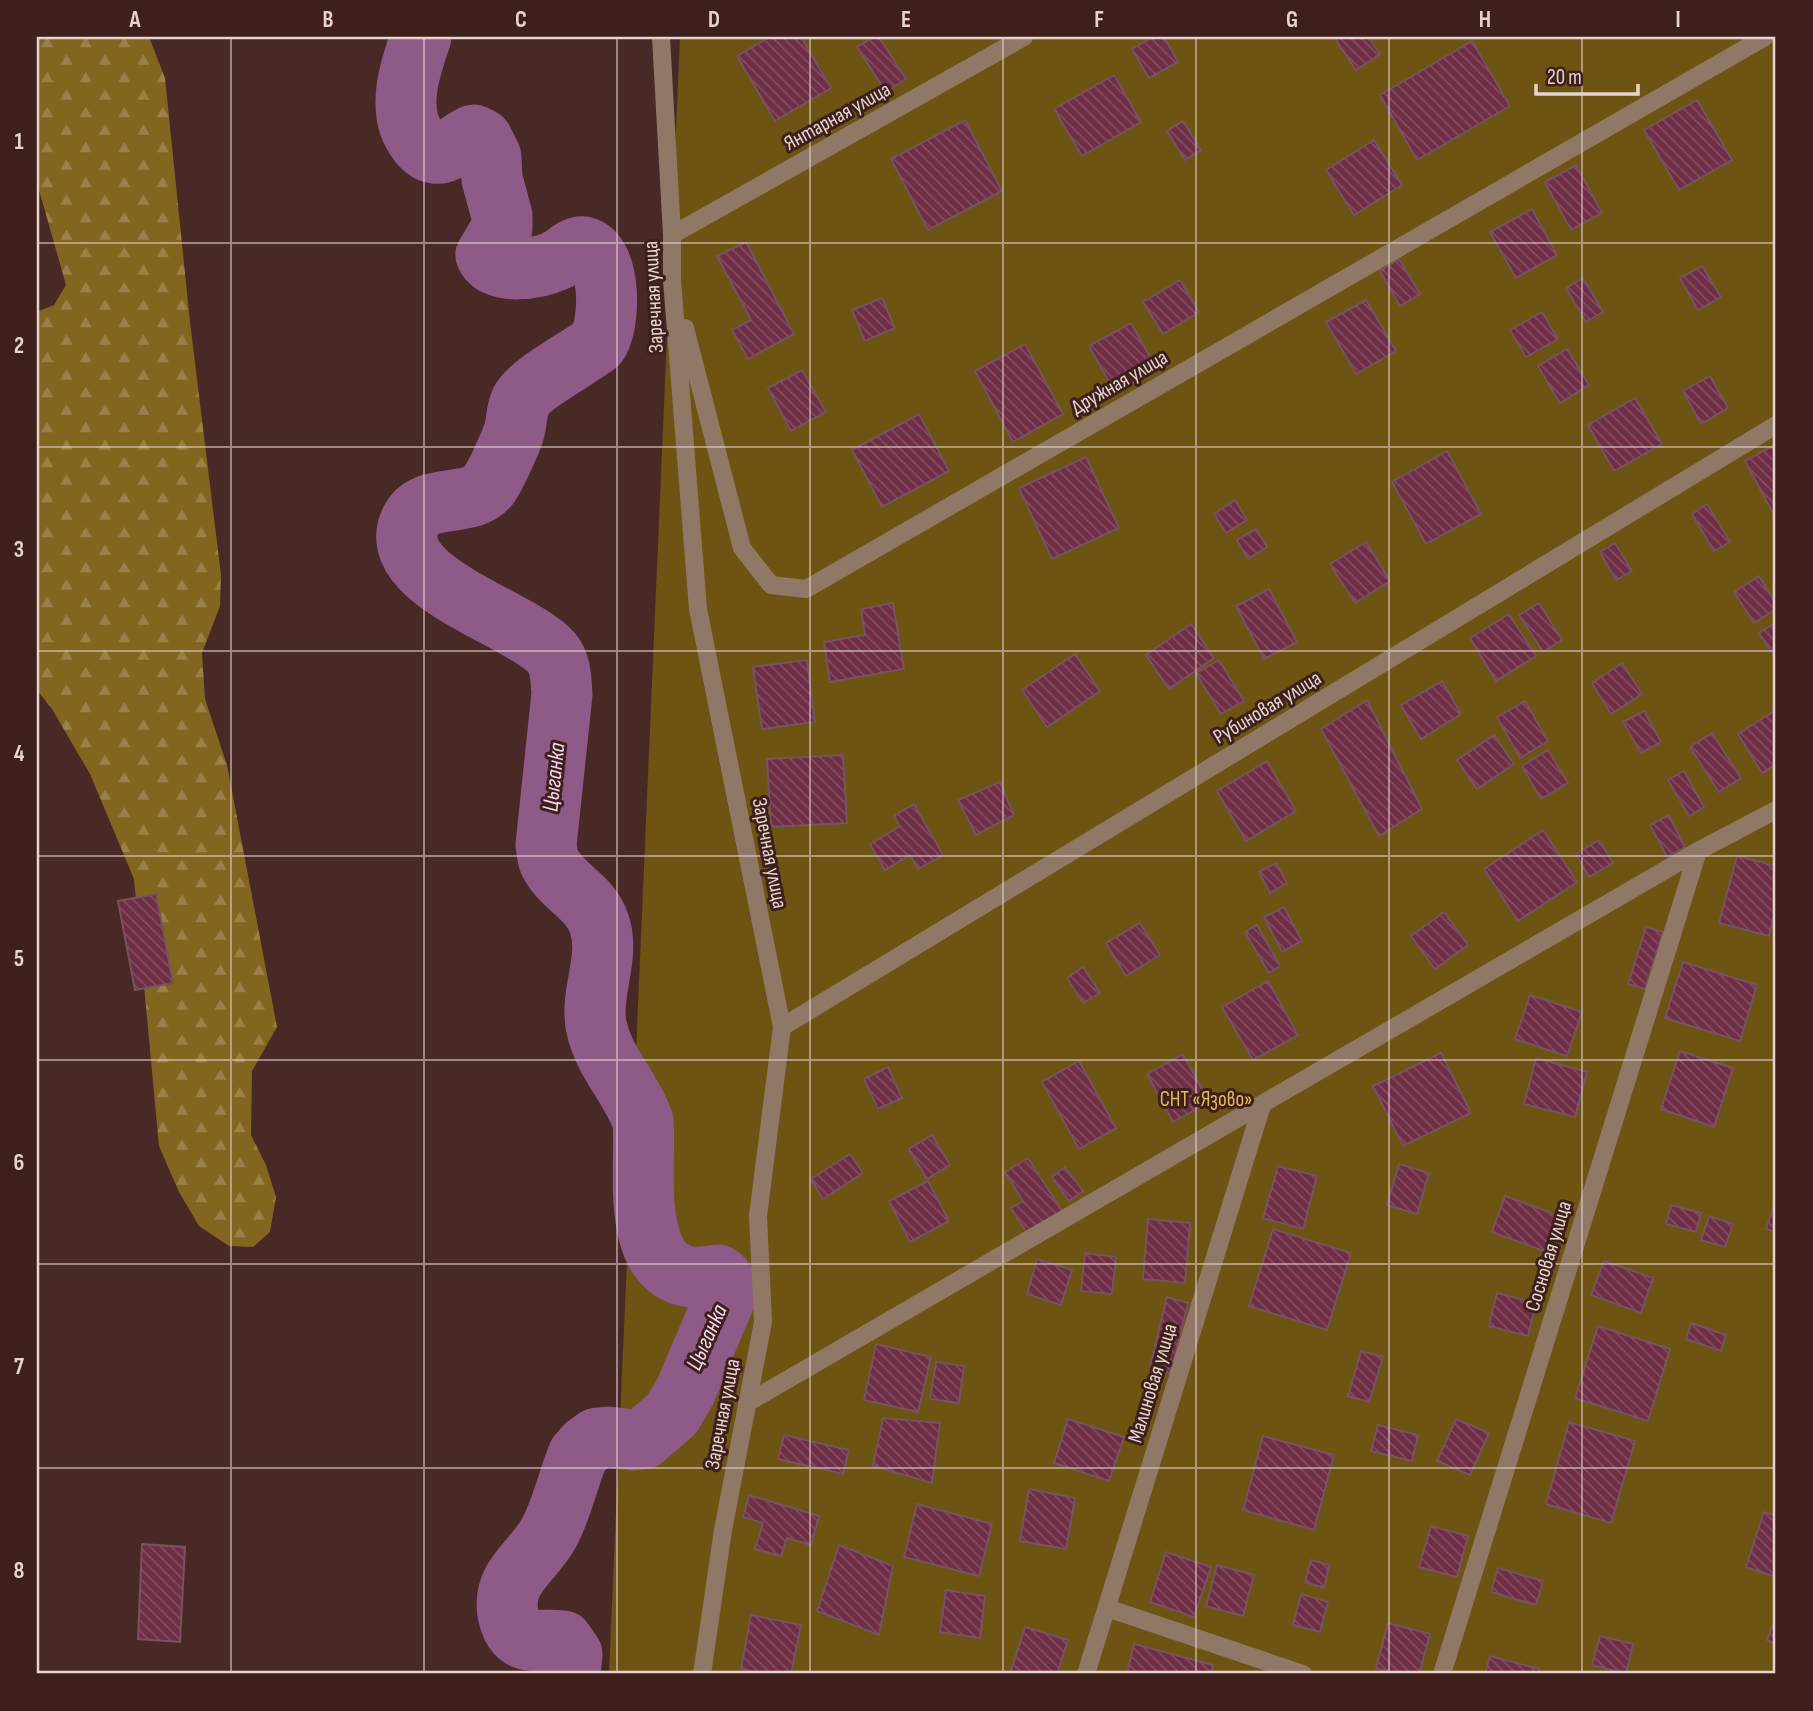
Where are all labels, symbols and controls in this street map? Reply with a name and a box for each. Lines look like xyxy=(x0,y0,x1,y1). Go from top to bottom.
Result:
text: A xyxy=(129,6,142,34)
text: B xyxy=(323,6,334,34)
text: C xyxy=(515,6,527,34)
text: D xyxy=(708,6,720,34)
text: E xyxy=(901,6,911,34)
text: F xyxy=(1094,6,1104,34)
text: G xyxy=(1286,6,1298,34)
text: H xyxy=(1479,6,1491,34)
text: I xyxy=(1675,6,1681,34)
scale bar xyxy=(1536,52,1638,96)
text: 20 m xyxy=(1547,65,1582,90)
street label: Янтарная улица xyxy=(780,77,895,156)
text: 1 xyxy=(14,128,24,156)
street label: Заречная улица xyxy=(638,240,669,354)
text: 2 xyxy=(14,332,24,360)
street label: Дружная улица xyxy=(1066,345,1172,420)
text: 3 xyxy=(14,536,24,564)
street label: Рубиновая улица xyxy=(1209,665,1326,749)
text: 4 xyxy=(14,740,25,768)
water label: Цыганка xyxy=(536,741,572,813)
street label: Заречная улица xyxy=(747,796,792,911)
text: 5 xyxy=(14,945,24,973)
park label: СНТ «Язово» xyxy=(1160,1087,1252,1112)
text: 6 xyxy=(14,1149,24,1177)
street label: Сосновая улица xyxy=(1520,1198,1577,1314)
water label: Цыганка xyxy=(680,1300,734,1375)
street label: Малиновая улица xyxy=(1122,1320,1182,1446)
text: 7 xyxy=(14,1353,24,1381)
street label: Заречная улица xyxy=(700,1357,745,1472)
text: 8 xyxy=(14,1557,25,1585)

